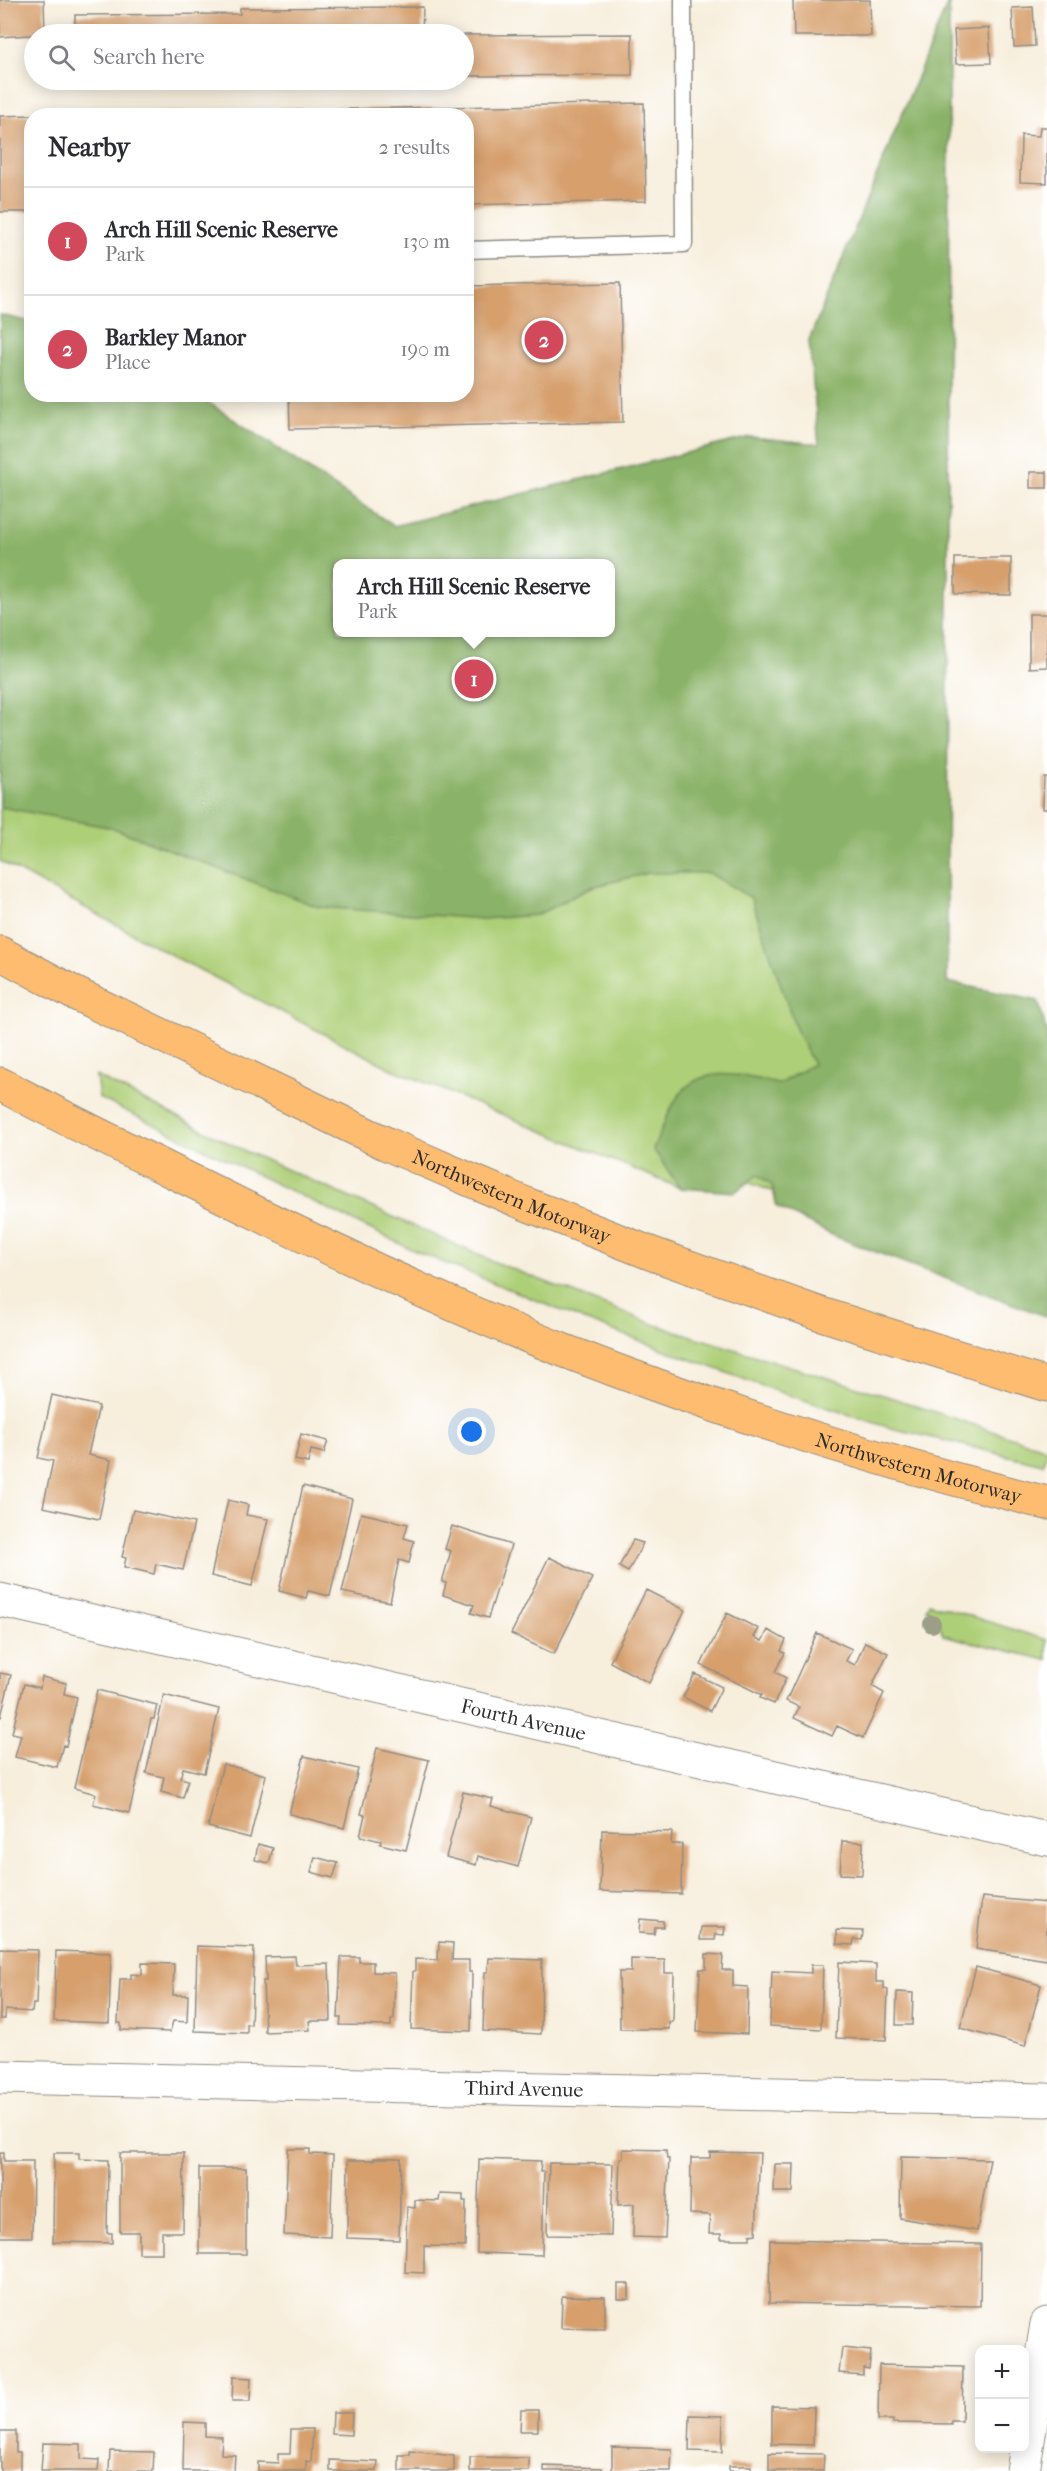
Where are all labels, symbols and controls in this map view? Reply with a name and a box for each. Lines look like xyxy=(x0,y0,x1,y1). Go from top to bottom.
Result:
search box xyxy=(24,24,474,90)
icon: search xyxy=(45,41,78,74)
text: Search here xyxy=(93,44,205,70)
text: Nearby xyxy=(48,132,130,163)
text: 2 results xyxy=(379,136,450,159)
text: Arch Hill Scenic Reserve xyxy=(105,217,338,243)
text: 1 xyxy=(64,230,71,253)
text: 130 m xyxy=(403,230,450,253)
text: Park xyxy=(105,243,145,266)
pin: 2 xyxy=(524,318,564,362)
text: Barkley Manor xyxy=(105,325,246,351)
text: 2 xyxy=(62,338,73,361)
text: 190 m xyxy=(400,338,450,361)
text: Place xyxy=(105,351,151,374)
popup xyxy=(333,559,615,637)
text: Arch Hill Scenic Reserve xyxy=(358,574,590,600)
text: Park xyxy=(358,600,397,623)
pin: 1 xyxy=(454,656,494,702)
street label: Northwestern Motorway xyxy=(409,1145,616,1248)
your location xyxy=(457,1417,486,1446)
street label: Northwestern Motorway xyxy=(813,1428,1025,1508)
street label: Fourth Avenue xyxy=(459,1694,588,1745)
street label: Third Avenue xyxy=(464,2076,584,2101)
map controls xyxy=(975,2345,1029,2453)
button: + xyxy=(975,2345,1029,2399)
button: − xyxy=(975,2399,1029,2453)

